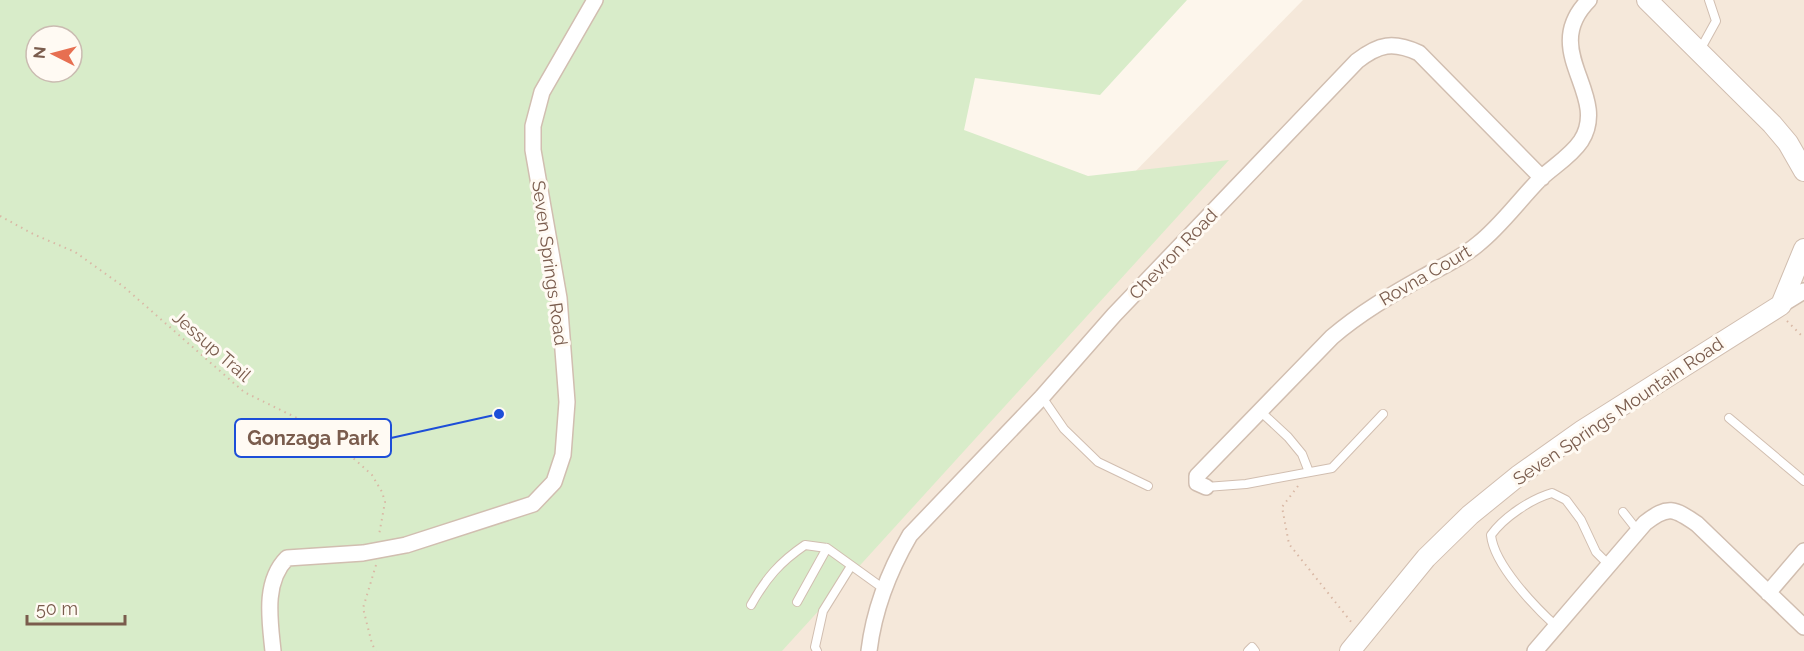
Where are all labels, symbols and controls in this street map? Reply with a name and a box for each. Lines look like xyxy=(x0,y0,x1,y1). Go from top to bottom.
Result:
north arrow xyxy=(24,24,84,84)
text: N xyxy=(29,45,50,60)
street label: Seven Springs Road xyxy=(528,179,572,347)
street label: Chevron Road xyxy=(1125,204,1221,304)
street label: Rovna Court xyxy=(1375,240,1475,310)
street label: Jessup Trail xyxy=(169,306,255,386)
street label: Seven Springs Mountain Road xyxy=(1509,333,1727,489)
callout: Gonzaga Park xyxy=(235,419,391,457)
text: Gonzaga Park xyxy=(247,426,380,450)
scale bar xyxy=(27,588,124,626)
text: 50 m xyxy=(36,598,78,619)

